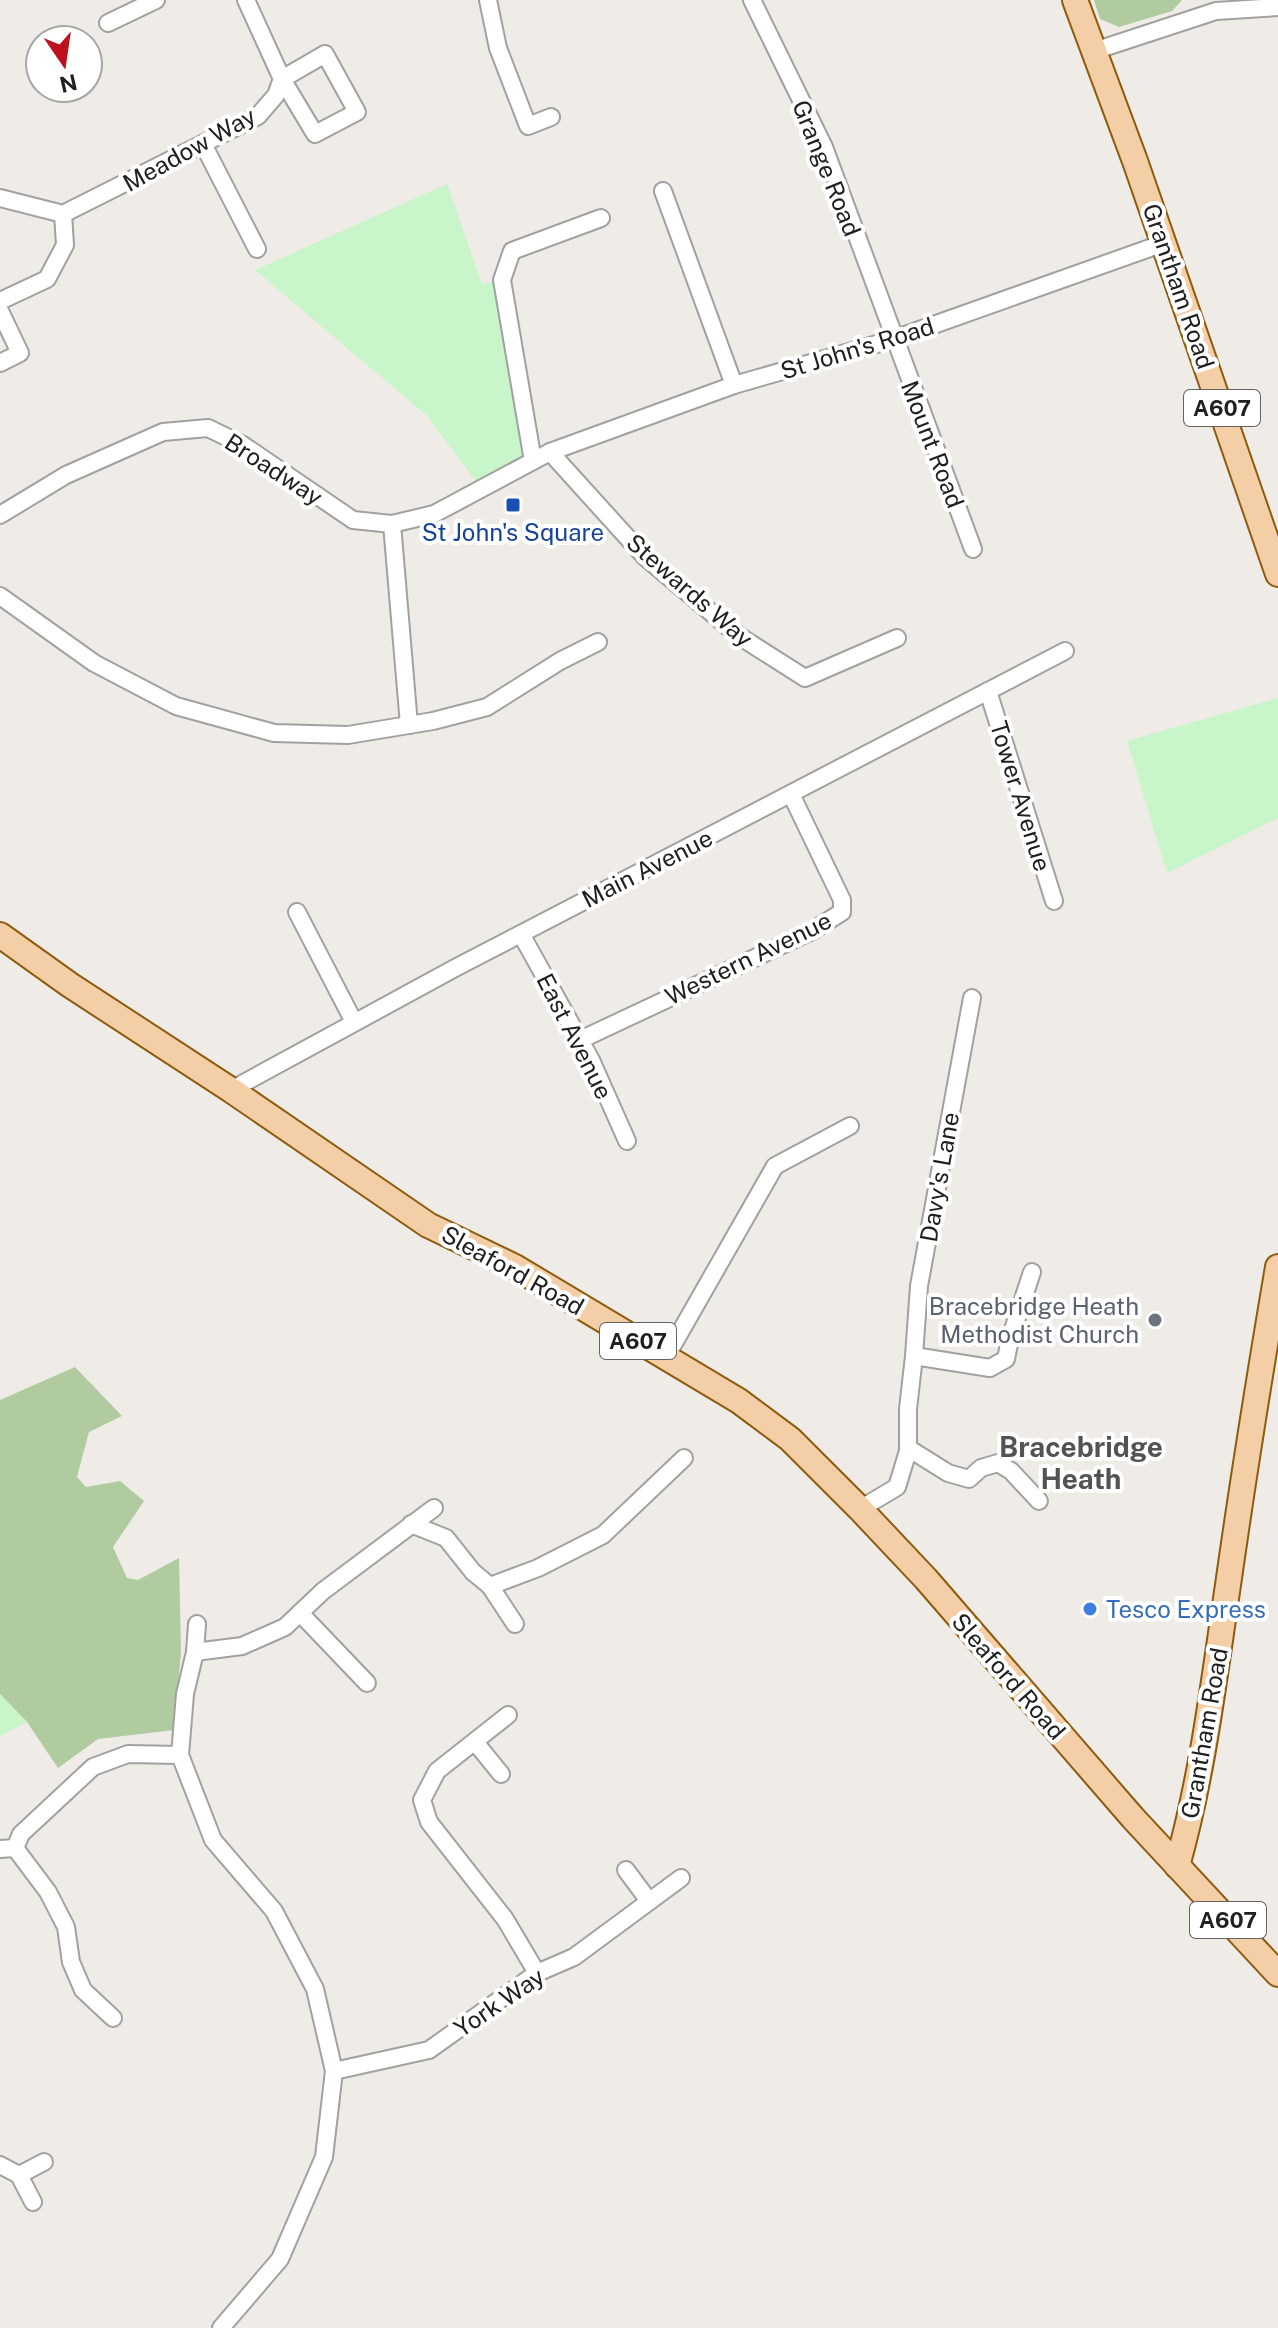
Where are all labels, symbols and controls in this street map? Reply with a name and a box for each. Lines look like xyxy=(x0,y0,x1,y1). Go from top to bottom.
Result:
north arrow xyxy=(24,24,104,104)
text: N xyxy=(57,69,80,98)
street label: Grange Road xyxy=(787,96,867,240)
street label: Meadow Way xyxy=(118,101,260,197)
street label: Grantham Road xyxy=(1138,200,1220,372)
street label: St John's Road xyxy=(777,311,937,385)
street label: Mount Road xyxy=(896,376,970,512)
road number: A607 xyxy=(1184,390,1260,426)
street label: Broadway xyxy=(220,427,328,511)
marker: St John's Square xyxy=(504,496,522,514)
place label: St John's Square xyxy=(422,518,604,546)
street label: Stewards Way xyxy=(621,528,759,653)
street label: Tower Avenue xyxy=(985,717,1057,875)
street label: Main Avenue xyxy=(577,823,717,913)
street label: Western Avenue xyxy=(660,906,836,1010)
street label: East Avenue xyxy=(531,968,619,1104)
street label: Davy's Lane xyxy=(914,1110,964,1244)
street label: Sleaford Road xyxy=(437,1219,589,1321)
place label: Bracebridge Heath Methodist Church xyxy=(929,1292,1139,1348)
marker: Bracebridge Heath Methodist Church xyxy=(1146,1311,1164,1329)
road number: A607 xyxy=(600,1323,676,1359)
district label: Bracebridge Heath xyxy=(999,1430,1163,1495)
place label: Tesco Express xyxy=(1106,1595,1266,1623)
marker: Tesco Express xyxy=(1081,1600,1099,1618)
street label: Sleaford Road xyxy=(947,1607,1071,1745)
street label: Grantham Road xyxy=(1175,1645,1233,1821)
road number: A607 xyxy=(1190,1902,1266,1938)
street label: York Way xyxy=(449,1962,549,2042)

